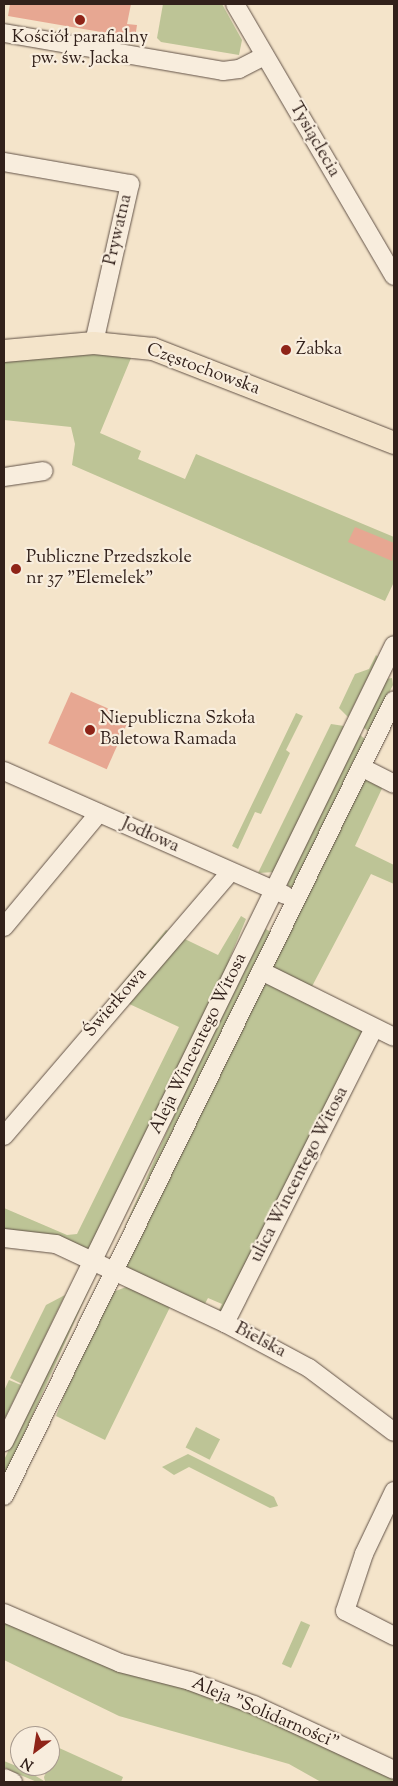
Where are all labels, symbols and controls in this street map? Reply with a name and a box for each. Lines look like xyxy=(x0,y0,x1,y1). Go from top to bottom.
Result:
marker: Kościół parafialny pw. św. Jacka xyxy=(74,14,86,26)
place label: Kościół parafialny pw. św. Jacka xyxy=(12,28,148,70)
street label: Tysiąclecia xyxy=(284,99,344,181)
street label: Prywatna xyxy=(100,192,138,268)
place label: Żabka xyxy=(296,339,342,361)
street label: Częstochowska xyxy=(143,340,263,400)
marker: Żabka xyxy=(280,344,292,356)
place label: Publiczne Przedszkole nr 37 "Elemelek" xyxy=(26,548,192,590)
marker: Publiczne Przedszkole nr 37 "Elemelek" xyxy=(10,563,22,575)
place label: Niepubliczna Szkoła Baletowa Ramada xyxy=(100,709,255,752)
marker: Niepubliczna Szkoła Baletowa Ramada xyxy=(84,724,96,736)
street label: Jodłowa xyxy=(118,814,182,858)
street label: Aleja Wincentego Witosa xyxy=(146,950,252,1138)
street label: Świerkowa xyxy=(80,964,152,1042)
street label: ulica Wincentego Witosa xyxy=(246,1083,354,1267)
street label: Bielska xyxy=(231,1319,289,1363)
street label: Aleja "Solidarności" xyxy=(188,1673,342,1755)
north arrow xyxy=(10,1726,60,1776)
text: N xyxy=(18,1752,38,1774)

